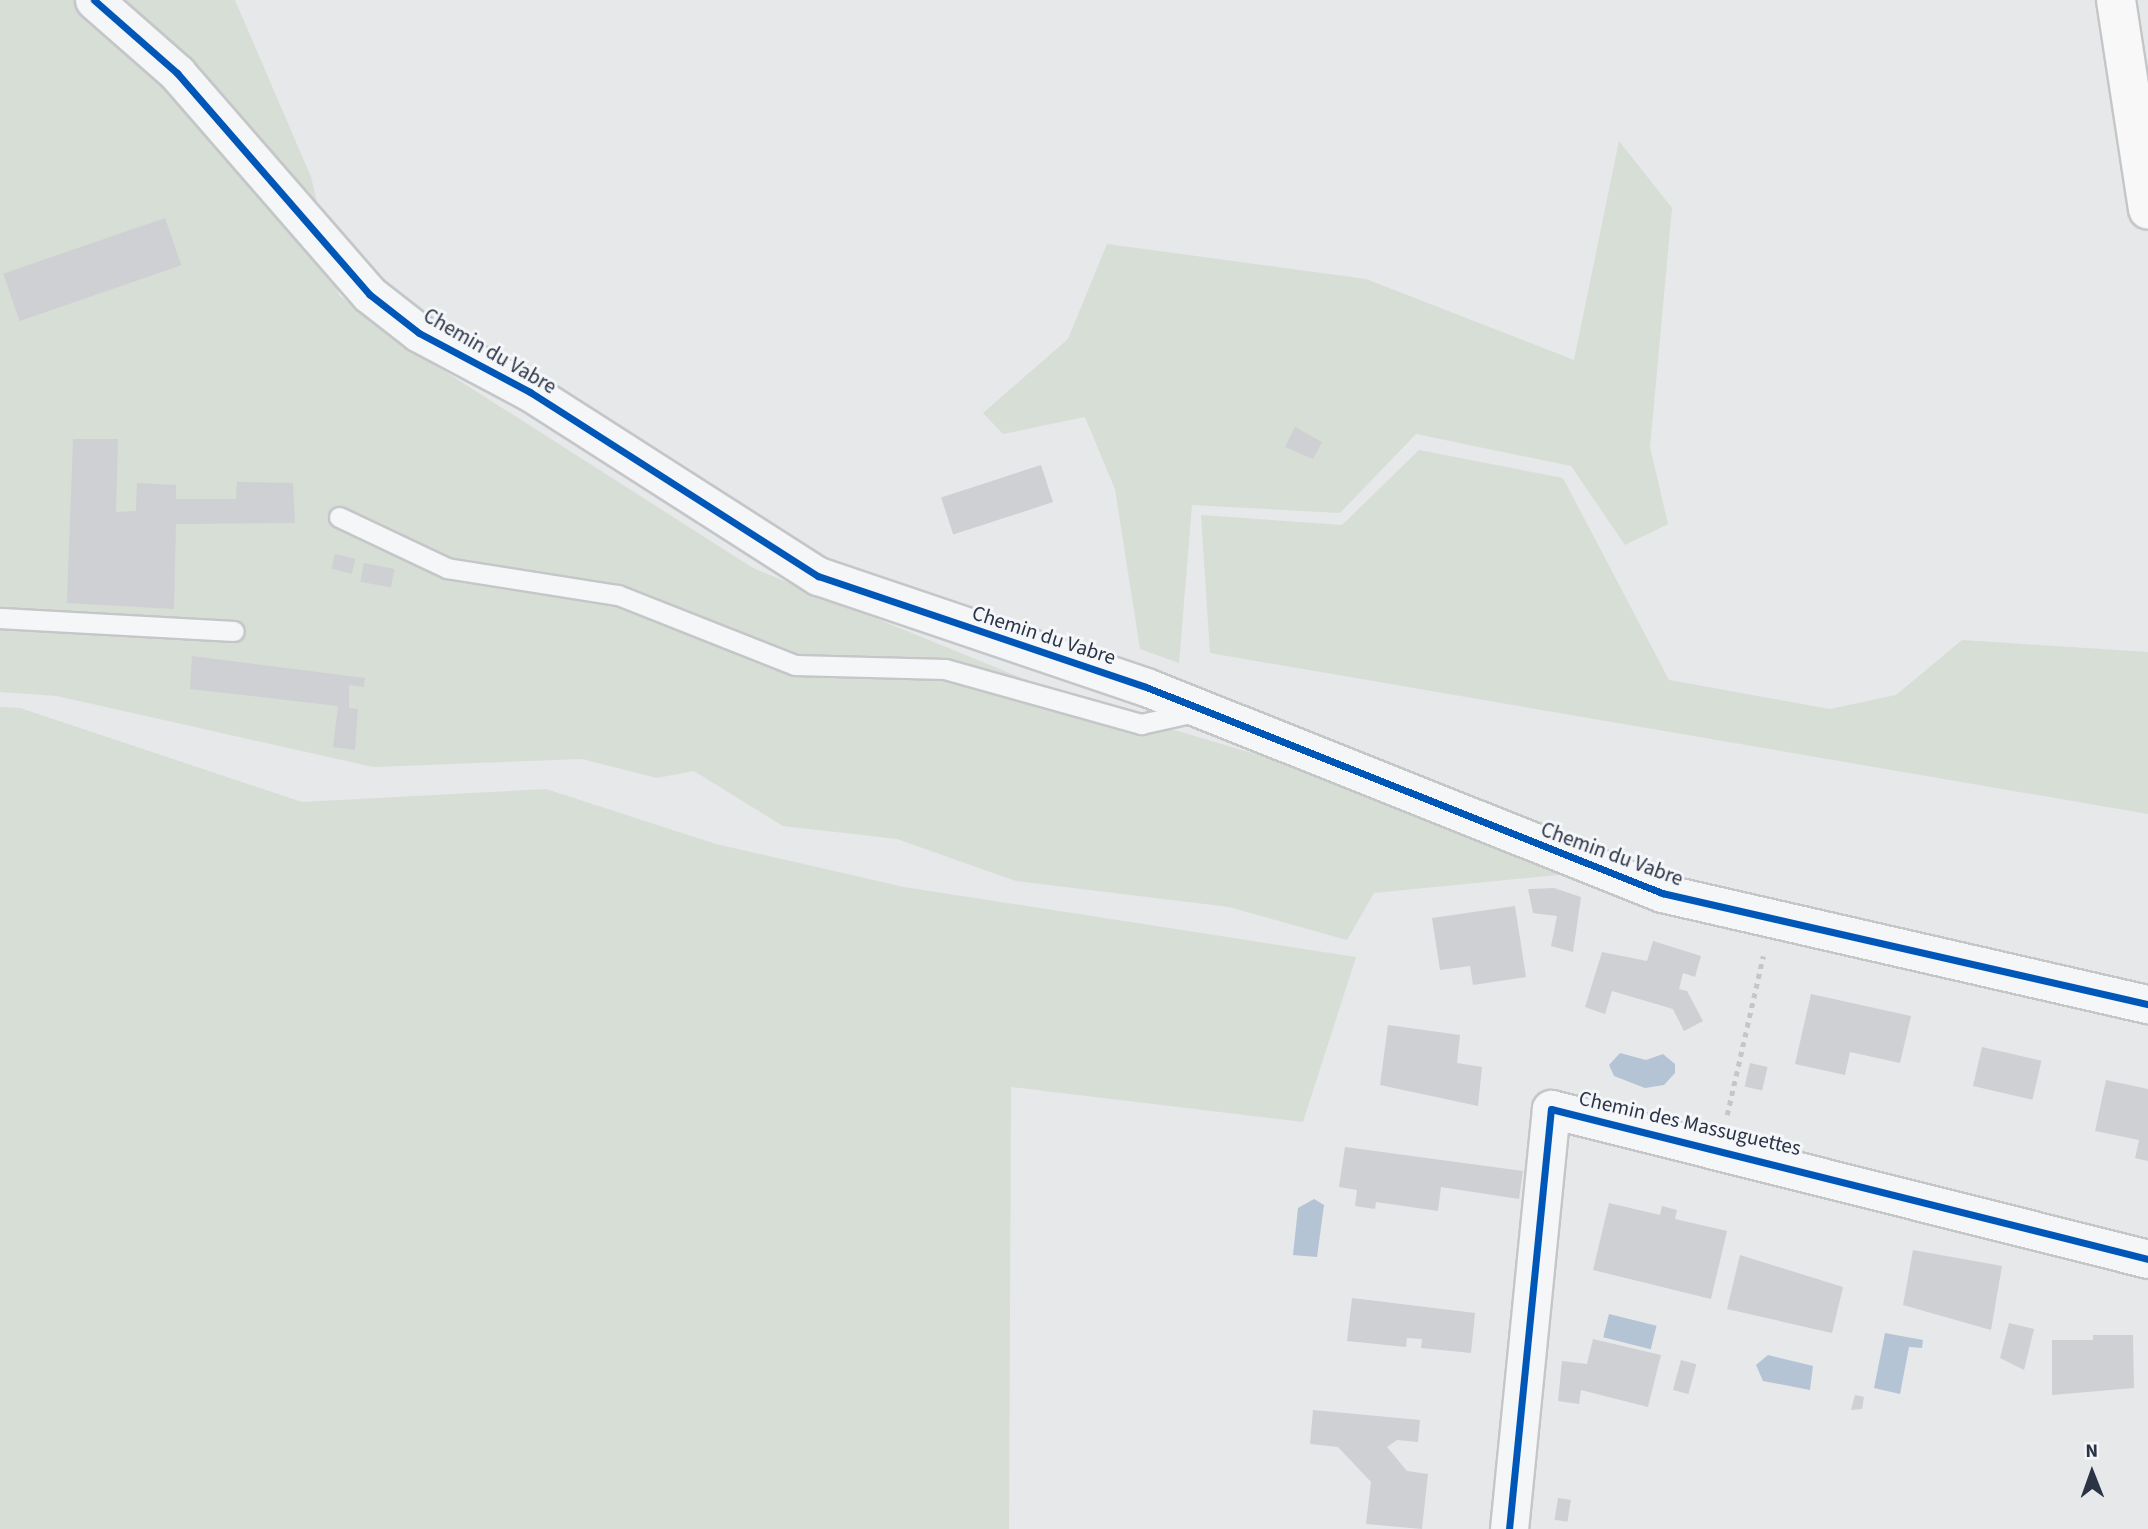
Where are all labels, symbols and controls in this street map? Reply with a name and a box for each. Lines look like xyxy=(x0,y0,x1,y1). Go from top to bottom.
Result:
street label: Chemin du Vabre xyxy=(419,303,561,399)
street label: Chemin du Vabre xyxy=(969,600,1119,670)
street label: Chemin du Vabre xyxy=(1537,817,1687,891)
street label: Chemin des Massuguettes xyxy=(1577,1085,1803,1161)
north arrow xyxy=(2057,1438,2127,1508)
text: N xyxy=(2085,1438,2098,1465)

